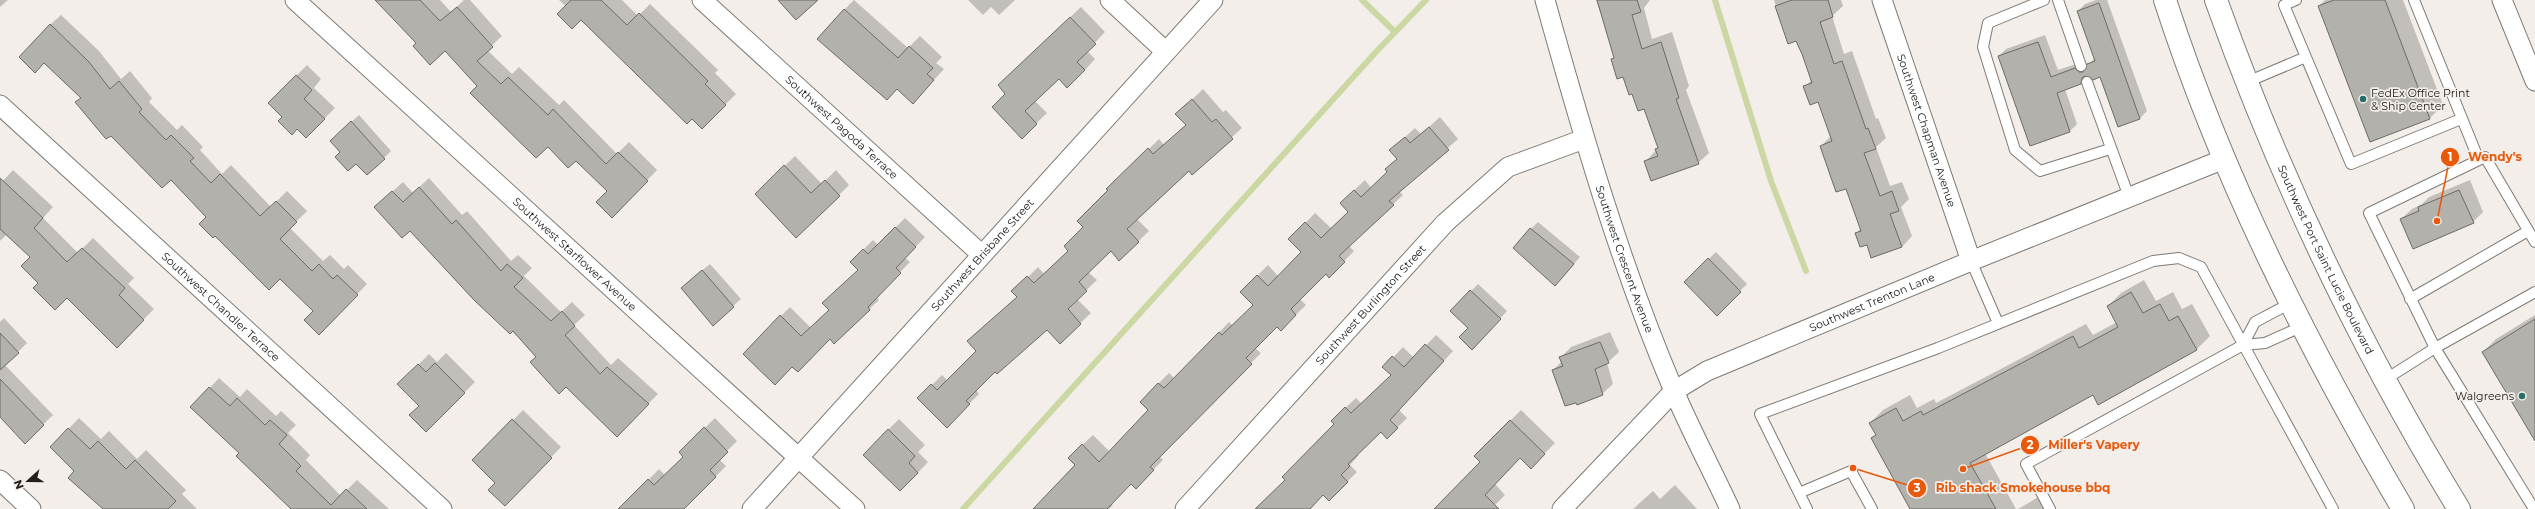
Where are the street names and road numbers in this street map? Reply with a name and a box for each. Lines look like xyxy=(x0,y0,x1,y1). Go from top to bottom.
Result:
street label: Southwest Chapman Avenue xyxy=(1894,52,1959,209)
street label: Southwest Pagoda Terrace xyxy=(783,72,901,182)
street label: Southwest Port Saint Lucie Boulevard xyxy=(2275,163,2377,357)
street label: Southwest Crescent Avenue xyxy=(1593,184,1657,335)
street label: Southwest Starflower Avenue xyxy=(510,194,640,314)
street label: Southwest Brisbane Street xyxy=(928,195,1037,314)
street label: Southwest Burlington Street xyxy=(1312,241,1429,368)
street label: Southwest Chandler Terrace xyxy=(159,249,283,365)
street label: Southwest Trenton Lane xyxy=(1807,270,1937,335)

